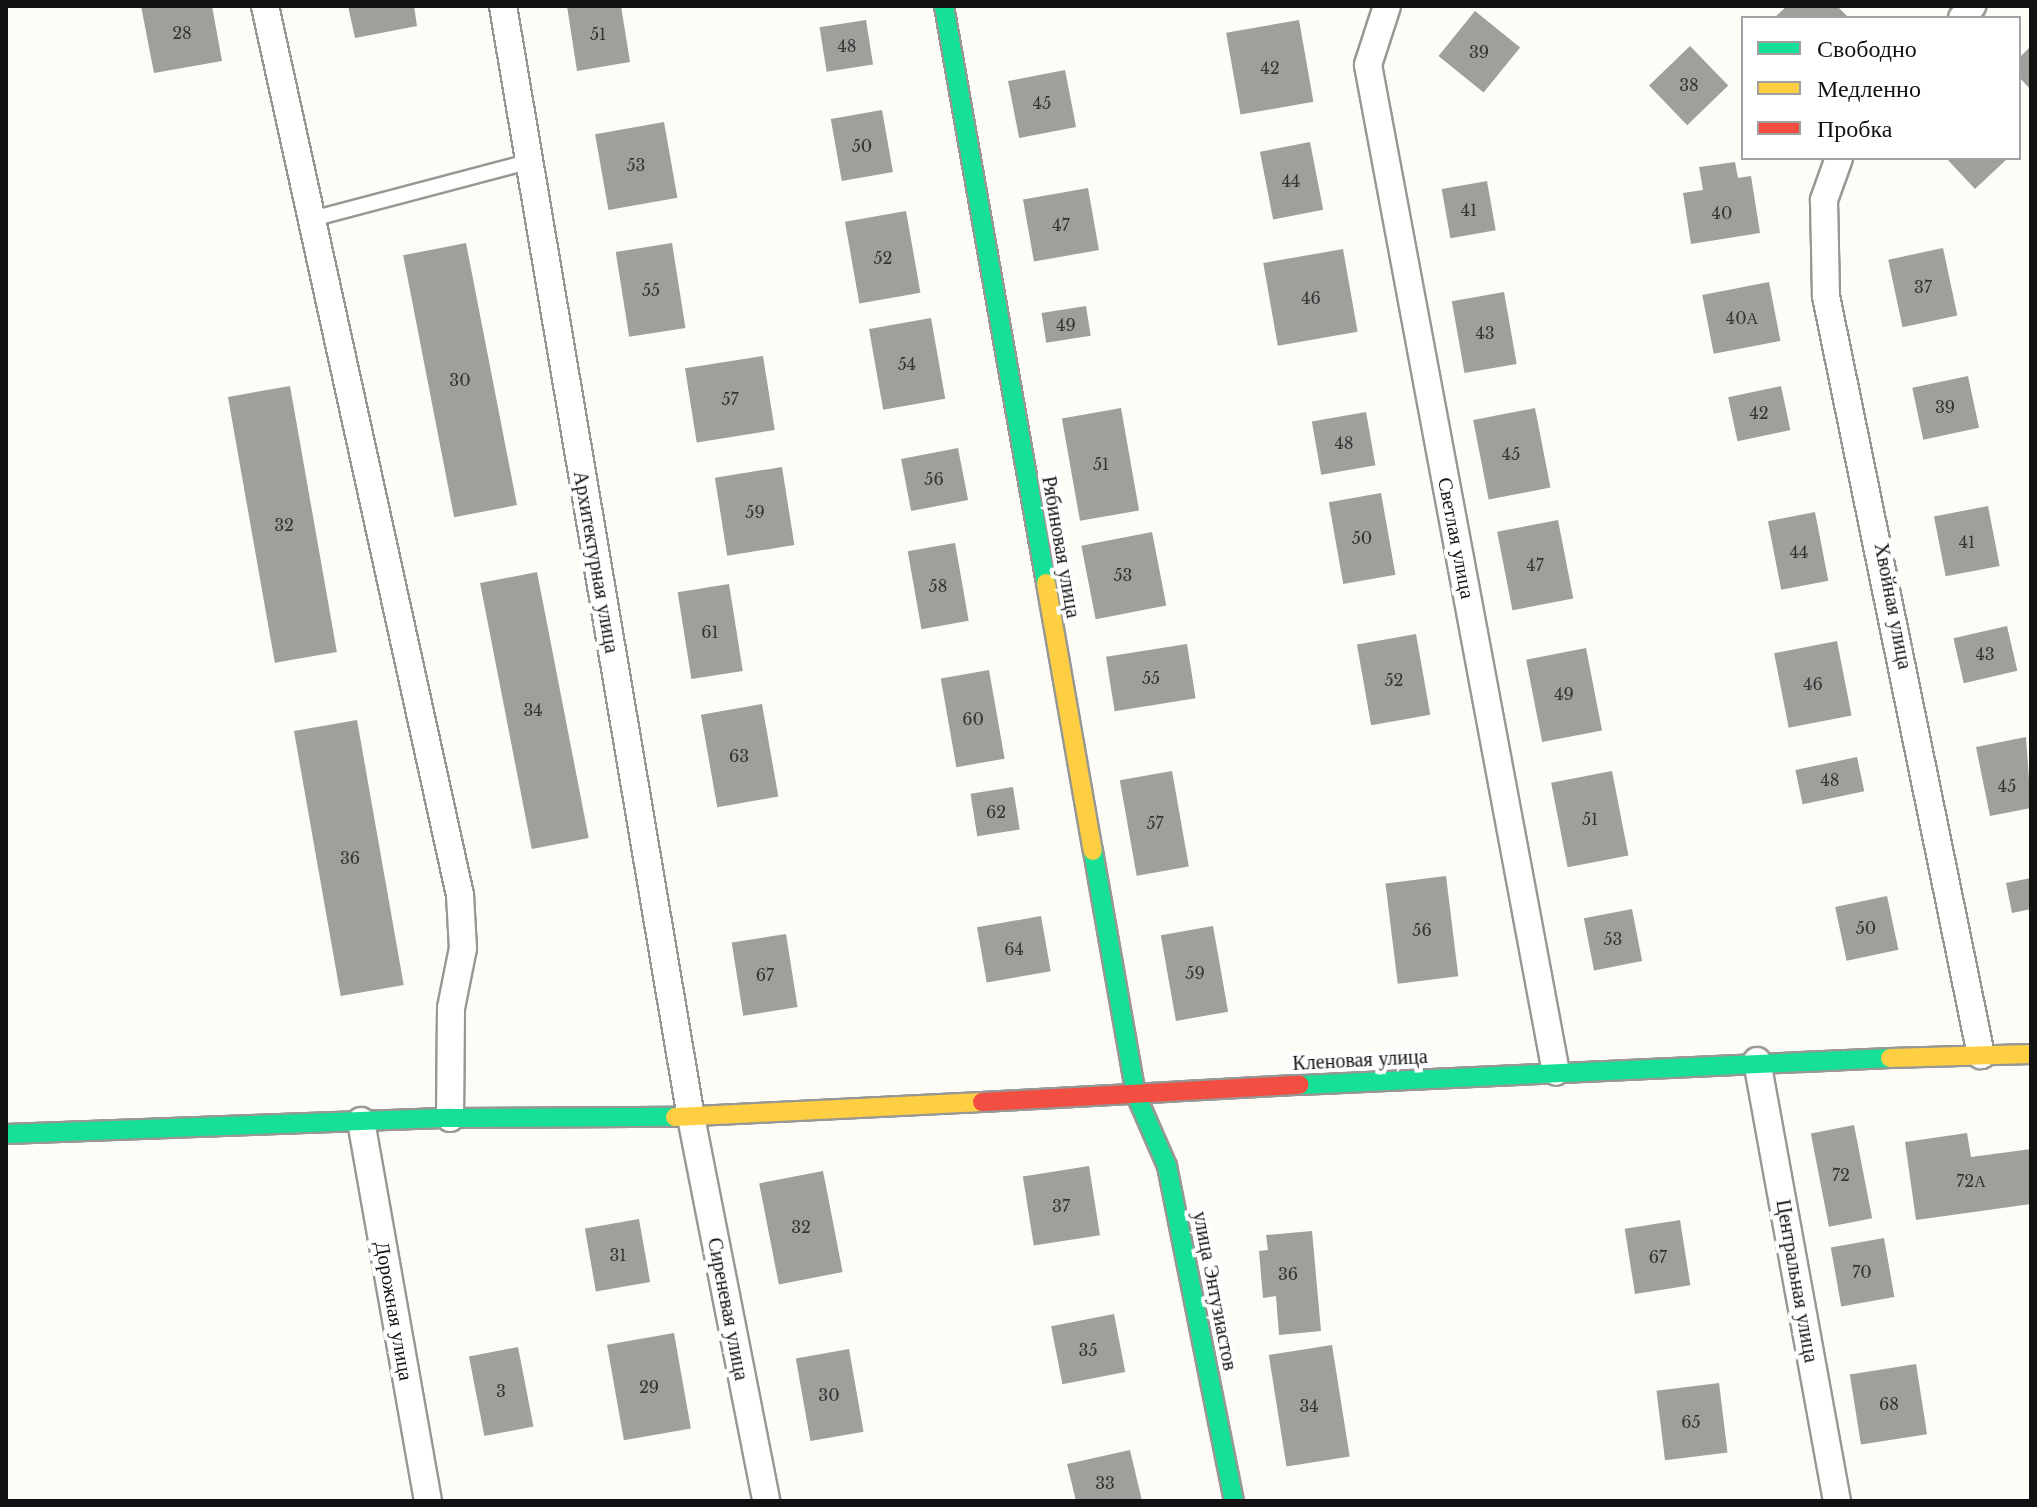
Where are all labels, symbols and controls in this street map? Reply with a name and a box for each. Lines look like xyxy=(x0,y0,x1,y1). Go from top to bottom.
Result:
legend xyxy=(1741,16,2021,160)
house number: 28 xyxy=(172,23,192,43)
house number: 51 xyxy=(590,24,606,44)
text: Свободно xyxy=(1817,34,1917,63)
house number: 48 xyxy=(837,36,857,56)
house number: 39 xyxy=(1469,42,1489,62)
house number: 42 xyxy=(1260,58,1280,78)
text: Медленно xyxy=(1817,74,1921,103)
house number: 38 xyxy=(1679,75,1699,95)
house number: 45 xyxy=(1033,93,1051,113)
text: Пробка xyxy=(1817,114,1893,143)
house number: 50 xyxy=(852,136,872,156)
house number: 53 xyxy=(627,155,645,175)
house number: 44 xyxy=(1282,171,1300,191)
house number: 41 xyxy=(1461,200,1477,220)
house number: 40 xyxy=(1712,203,1732,223)
house number: 47 xyxy=(1052,215,1070,235)
house number: 52 xyxy=(874,248,892,268)
house number: 37 xyxy=(1914,277,1932,297)
house number: 55 xyxy=(642,280,660,300)
house number: 46 xyxy=(1301,288,1321,308)
house number: 40А xyxy=(1726,308,1758,328)
house number: 49 xyxy=(1056,315,1076,335)
house number: 43 xyxy=(1475,323,1495,343)
house number: 54 xyxy=(898,354,916,374)
house number: 30 xyxy=(449,370,471,390)
house number: 57 xyxy=(721,389,739,409)
house number: 39 xyxy=(1935,397,1955,417)
house number: 42 xyxy=(1749,403,1769,423)
house number: 48 xyxy=(1334,433,1354,453)
house number: 45 xyxy=(1502,444,1520,464)
house number: 51 xyxy=(1093,454,1109,474)
street label: Архитектурная улица xyxy=(568,469,624,655)
house number: 56 xyxy=(924,469,944,489)
street label: Рябиновая улица xyxy=(1037,474,1085,620)
street label: Светлая улица xyxy=(1432,475,1480,601)
house number: 59 xyxy=(745,502,765,522)
house number: 32 xyxy=(274,515,294,535)
house number: 50 xyxy=(1352,528,1372,548)
house number: 41 xyxy=(1959,532,1975,552)
street label: Хвойная улица xyxy=(1869,541,1917,671)
house number: 44 xyxy=(1790,542,1808,562)
house number: 47 xyxy=(1526,555,1544,575)
house number: 53 xyxy=(1114,565,1132,585)
house number: 58 xyxy=(929,576,947,596)
house number: 61 xyxy=(701,622,719,642)
house number: 43 xyxy=(1975,644,1995,664)
house number: 55 xyxy=(1142,668,1160,688)
house number: 52 xyxy=(1385,670,1403,690)
house number: 46 xyxy=(1803,674,1823,694)
house number: 49 xyxy=(1554,684,1574,704)
house number: 34 xyxy=(523,700,543,720)
house number: 60 xyxy=(962,709,984,729)
house number: 63 xyxy=(729,746,749,766)
house number: 48 xyxy=(1820,770,1840,790)
house number: 45 xyxy=(1998,776,2016,796)
house number: 62 xyxy=(986,802,1006,822)
house number: 51 xyxy=(1582,809,1598,829)
house number: 57 xyxy=(1146,813,1164,833)
house number: 36 xyxy=(340,848,360,868)
house number: 50 xyxy=(1856,918,1876,938)
house number: 56 xyxy=(1412,920,1432,940)
house number: 53 xyxy=(1604,929,1622,949)
house number: 64 xyxy=(1004,939,1024,959)
house number: 59 xyxy=(1185,963,1205,983)
house number: 67 xyxy=(756,965,774,985)
street label: Кленовая улица xyxy=(1292,1044,1428,1076)
house number: 72 xyxy=(1832,1165,1850,1185)
house number: 72А xyxy=(1956,1171,1986,1191)
house number: 37 xyxy=(1052,1196,1070,1216)
street label: Центральная улица xyxy=(1771,1198,1823,1364)
street label: улица Энтузиастов xyxy=(1188,1209,1242,1373)
house number: 32 xyxy=(791,1217,811,1237)
street label: Сиреневая улица xyxy=(702,1236,754,1382)
street label: Дорожная улица xyxy=(370,1240,418,1382)
house number: 31 xyxy=(610,1245,626,1265)
house number: 67 xyxy=(1649,1247,1667,1267)
house number: 70 xyxy=(1852,1262,1872,1282)
house number: 36 xyxy=(1278,1264,1298,1284)
house number: 35 xyxy=(1079,1340,1097,1360)
house number: 29 xyxy=(639,1377,659,1397)
house number: 3 xyxy=(496,1381,506,1401)
house number: 30 xyxy=(818,1385,840,1405)
house number: 68 xyxy=(1879,1394,1899,1414)
house number: 34 xyxy=(1299,1396,1319,1416)
house number: 65 xyxy=(1681,1412,1701,1432)
house number: 33 xyxy=(1095,1473,1115,1493)

